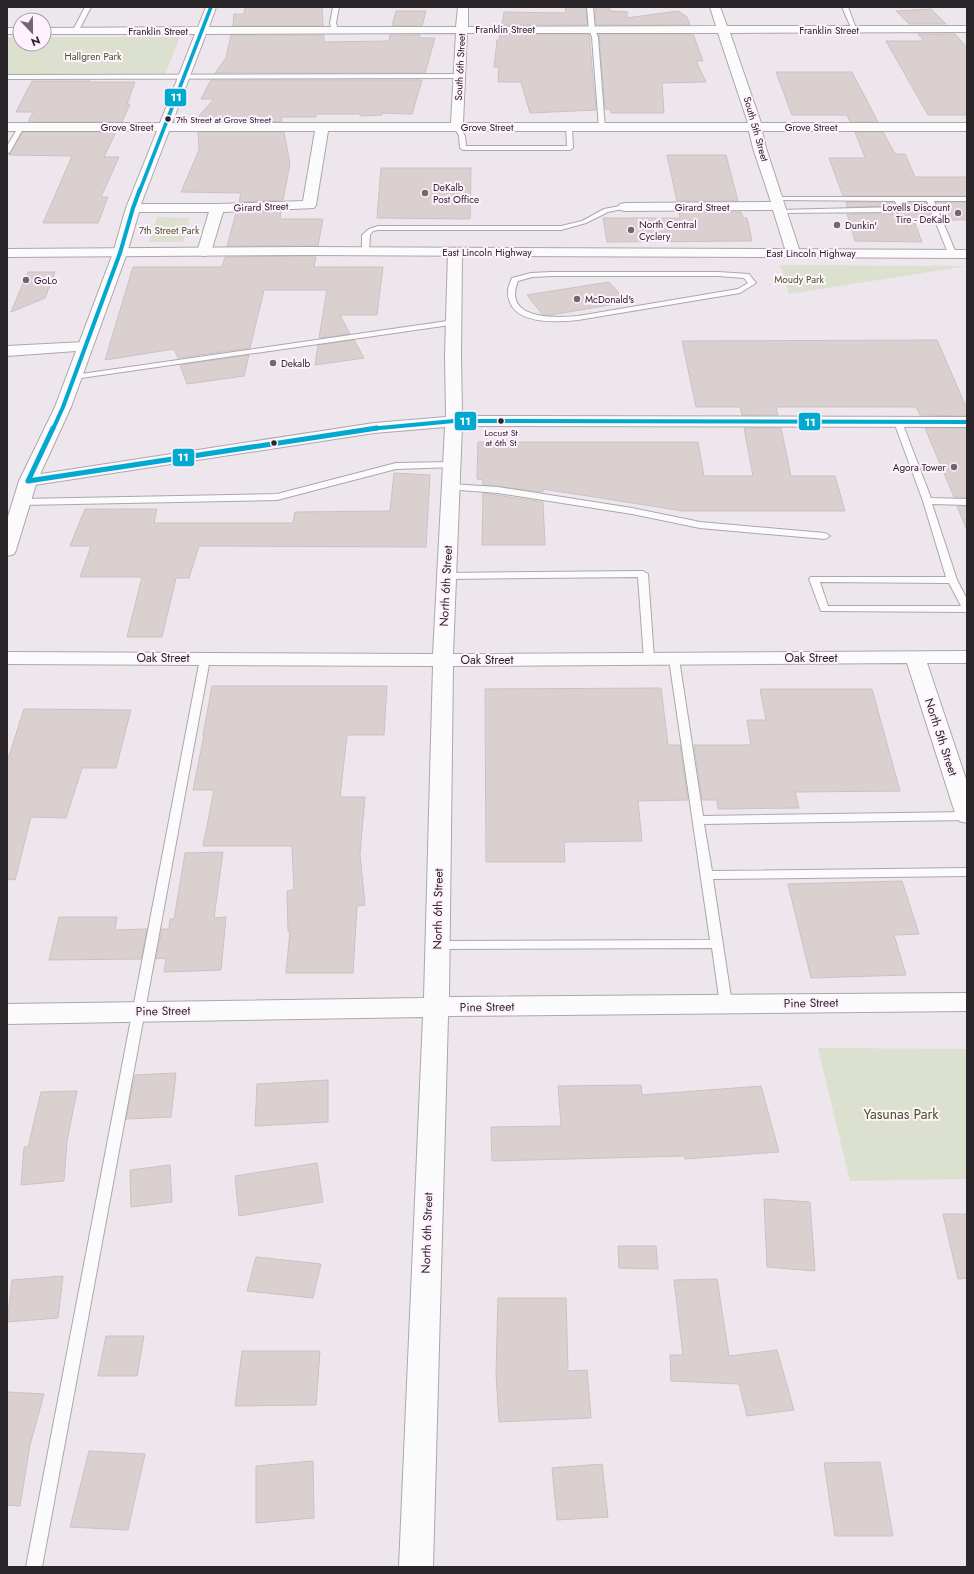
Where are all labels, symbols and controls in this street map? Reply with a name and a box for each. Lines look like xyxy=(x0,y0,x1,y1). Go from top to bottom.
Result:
north arrow xyxy=(12,12,52,52)
street label: Franklin Street xyxy=(475,22,535,37)
street label: Franklin Street xyxy=(799,23,859,38)
street label: Franklin Street xyxy=(128,24,188,39)
text: N xyxy=(29,32,43,50)
street label: South 6th Street xyxy=(451,33,469,101)
park label: Hallgren Park xyxy=(65,49,122,64)
line badge: 11 xyxy=(164,88,187,107)
text: 11 xyxy=(170,89,182,105)
street label: South 5th Street xyxy=(740,95,773,164)
place label: 7th Street at Grove Street xyxy=(176,113,272,126)
marker: 7th Street at Grove Street xyxy=(163,114,173,124)
street label: Grove Street xyxy=(101,120,154,135)
street label: Grove Street xyxy=(461,120,514,135)
street label: Grove Street xyxy=(785,120,838,135)
place label: DeKalb Post Office xyxy=(433,180,479,207)
marker: DeKalb Post Office xyxy=(420,188,430,198)
street label: Girard Street xyxy=(233,199,289,215)
street label: Girard Street xyxy=(675,200,730,215)
place label: Lovells Discount Tire - DeKalb xyxy=(883,200,951,227)
marker: Lovells Discount Tire - DeKalb xyxy=(953,208,963,218)
place label: North Central Cyclery xyxy=(639,217,696,244)
place label: Dunkin' xyxy=(845,218,877,233)
marker: Dunkin' xyxy=(832,220,842,230)
park label: 7th Street Park xyxy=(139,223,200,238)
marker: North Central Cyclery xyxy=(626,225,636,235)
street label: East Lincoln Highway xyxy=(442,245,532,260)
street label: East Lincoln Highway xyxy=(766,246,856,261)
park label: Moudy Park xyxy=(774,272,824,287)
place label: GoLo xyxy=(34,273,58,288)
marker: GoLo xyxy=(21,275,31,285)
place label: McDonald's xyxy=(585,292,634,307)
marker: McDonald's xyxy=(572,294,582,304)
place label: Dekalb xyxy=(281,356,310,371)
marker: Dekalb xyxy=(268,358,278,368)
line badge: 11 xyxy=(454,411,477,431)
line badge: 11 xyxy=(798,412,821,431)
text: 11 xyxy=(459,413,471,429)
text: 11 xyxy=(804,414,816,430)
marker: Locust St at 6th St xyxy=(496,416,506,426)
place label: Locust St at 6th St xyxy=(484,426,519,449)
unlabelled marker xyxy=(269,438,279,448)
line badge: 11 xyxy=(172,448,195,467)
text: 11 xyxy=(177,449,189,465)
place label: Agora Tower xyxy=(893,460,947,475)
marker: Agora Tower xyxy=(949,462,959,472)
street label: North 6th Street xyxy=(435,545,457,627)
street label: Oak Street xyxy=(137,649,190,667)
street label: Oak Street xyxy=(785,649,838,667)
street label: Oak Street xyxy=(461,651,514,669)
street label: North 5th Street xyxy=(920,696,962,778)
street label: North 6th Street xyxy=(428,868,448,950)
street label: Pine Street xyxy=(784,994,838,1012)
street label: Pine Street xyxy=(460,998,514,1016)
street label: Pine Street xyxy=(136,1002,190,1020)
park label: Yasunas Park xyxy=(863,1104,939,1124)
street label: North 6th Street xyxy=(417,1192,437,1274)

